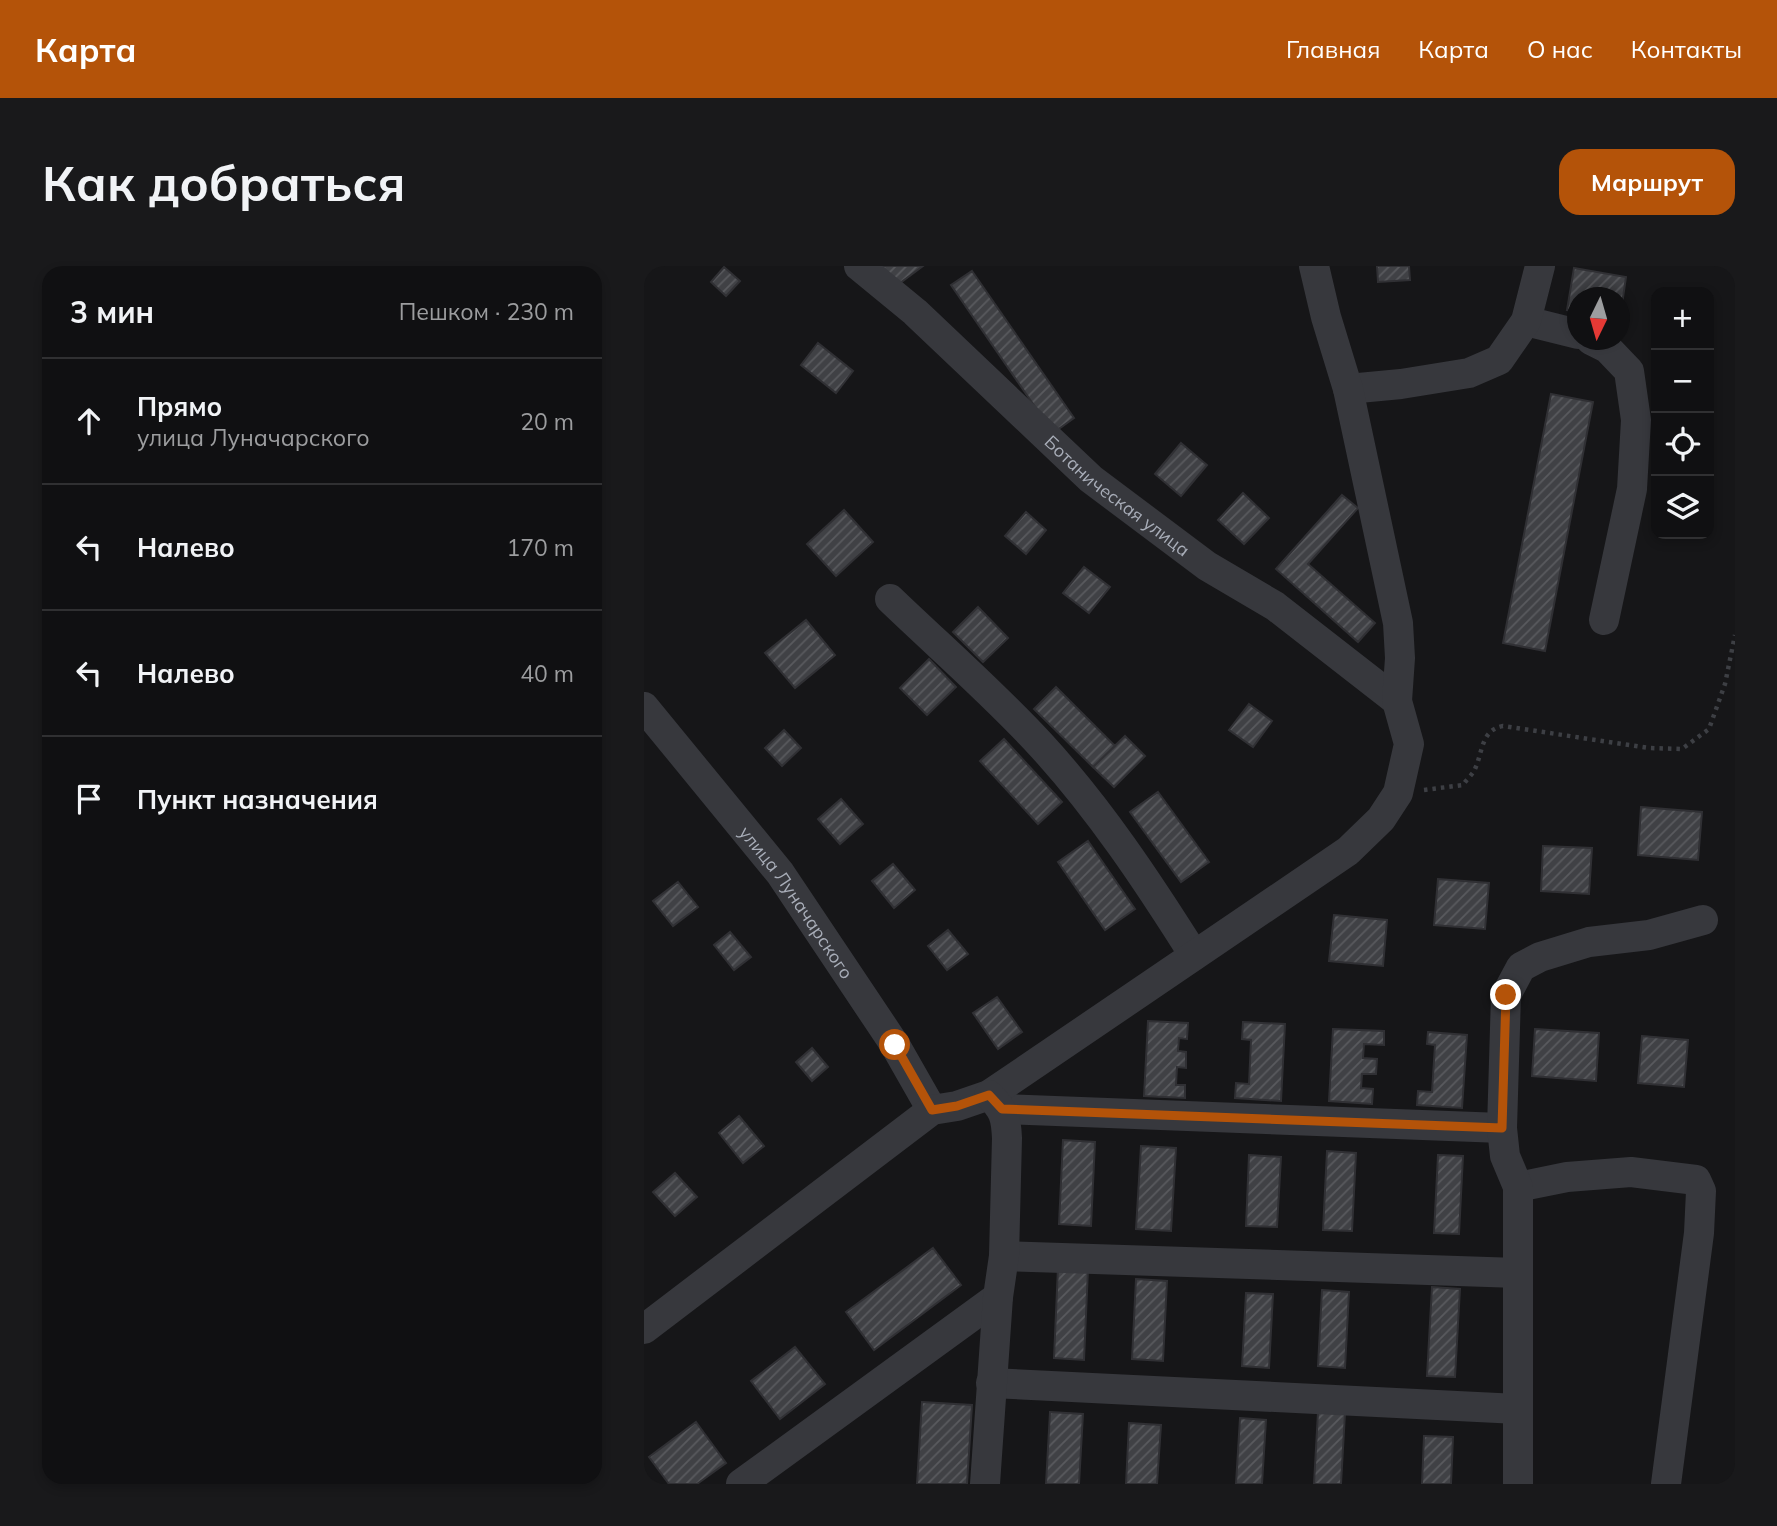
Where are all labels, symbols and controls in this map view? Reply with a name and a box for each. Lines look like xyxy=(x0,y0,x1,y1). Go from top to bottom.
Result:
text: Карта xyxy=(35,29,137,70)
text: Главная xyxy=(1286,34,1380,64)
text: Карта xyxy=(1418,34,1489,64)
text: О нас xyxy=(1527,34,1593,64)
text: Контакты xyxy=(1631,34,1742,64)
button: Маршрут xyxy=(1559,149,1735,215)
text: Как добраться xyxy=(42,152,405,213)
north arrow xyxy=(1567,287,1630,350)
map controls xyxy=(1651,287,1714,539)
button: + xyxy=(1651,287,1714,350)
text: 3 мин xyxy=(70,293,154,331)
text: Пешком · 230 m xyxy=(399,297,574,326)
button: − xyxy=(1651,350,1714,413)
text: Прямо xyxy=(137,390,222,423)
icon: ahead xyxy=(70,402,108,440)
text: 20 m xyxy=(520,407,574,436)
button: locate xyxy=(1651,413,1714,476)
text: улица Луначарского xyxy=(137,423,370,452)
street label: Ботаническая улица xyxy=(1040,430,1195,561)
button: layers xyxy=(1651,476,1714,539)
icon: left xyxy=(70,528,108,566)
text: Налево xyxy=(137,531,235,564)
text: 170 m xyxy=(506,533,574,562)
icon: left xyxy=(70,654,108,692)
text: Налево xyxy=(137,657,235,690)
text: 40 m xyxy=(520,659,574,688)
icon: arrive xyxy=(70,780,108,818)
text: Пункт назначения xyxy=(137,783,378,816)
street label: улица Луначарского xyxy=(735,821,859,983)
route end xyxy=(1490,979,1521,1010)
route start xyxy=(879,1029,910,1060)

